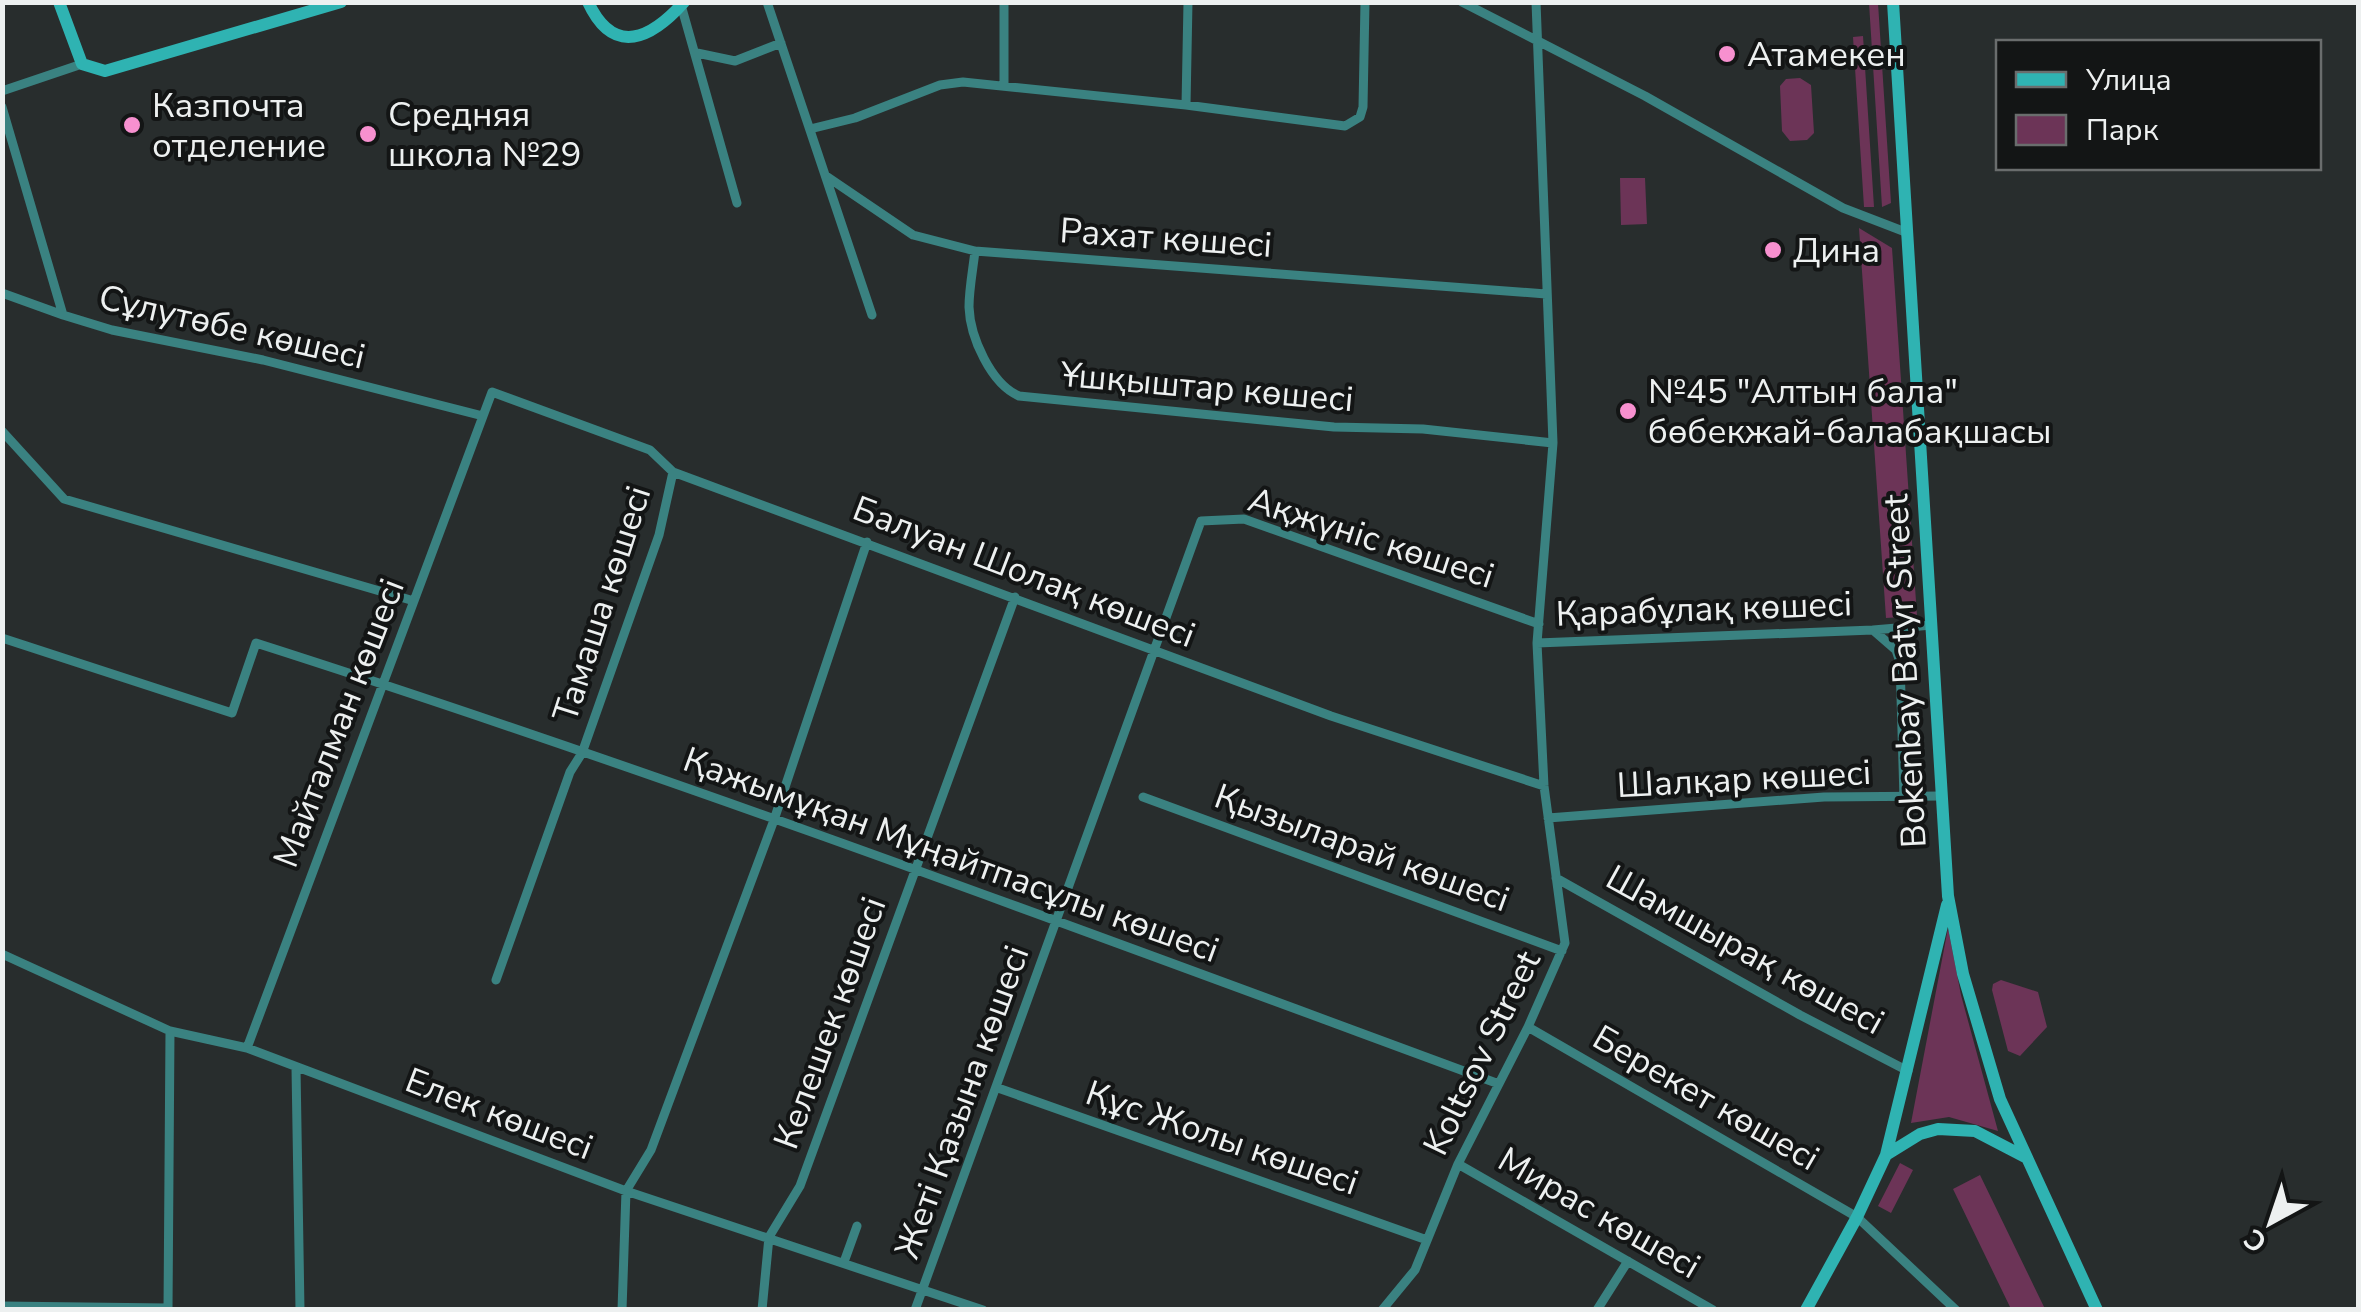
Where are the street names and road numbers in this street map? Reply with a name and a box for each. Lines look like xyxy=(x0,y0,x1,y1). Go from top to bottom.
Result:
street label: Рахат көшесі xyxy=(1058,207,1274,269)
street label: Сұлутөбе көшесі xyxy=(94,274,370,380)
street label: Ұшқыштар көшесі xyxy=(1058,351,1355,423)
street label: Ақжүніс көшесі xyxy=(1242,476,1500,600)
street label: Тамаша көшесі xyxy=(542,480,662,728)
street label: Балуан Шолақ көшесі xyxy=(846,485,1202,659)
street label: Bokenbay Batyr Street xyxy=(1872,492,1938,849)
street label: Майталман көшесі xyxy=(262,572,416,874)
street label: Қарабұлақ көшесі xyxy=(1555,580,1853,638)
street label: Қажымұқан Мұңайтпасұлы көшесі xyxy=(677,736,1225,974)
street label: Шалқар көшесі xyxy=(1616,749,1872,809)
street label: Қызыларай көшесі xyxy=(1208,773,1516,923)
street label: Шамшырақ көшесі xyxy=(1598,854,1892,1046)
street label: Келешек көшесі xyxy=(763,891,897,1155)
street label: Жеті Қазына көшесі xyxy=(884,939,1040,1265)
street label: Koltsov Street xyxy=(1412,942,1552,1163)
street label: Берекет көшесі xyxy=(1584,1014,1828,1182)
street label: Елек көшесі xyxy=(399,1057,599,1171)
street label: Құс Жолы көшесі xyxy=(1080,1069,1364,1207)
street label: Мирас көшесі xyxy=(1490,1136,1708,1290)

